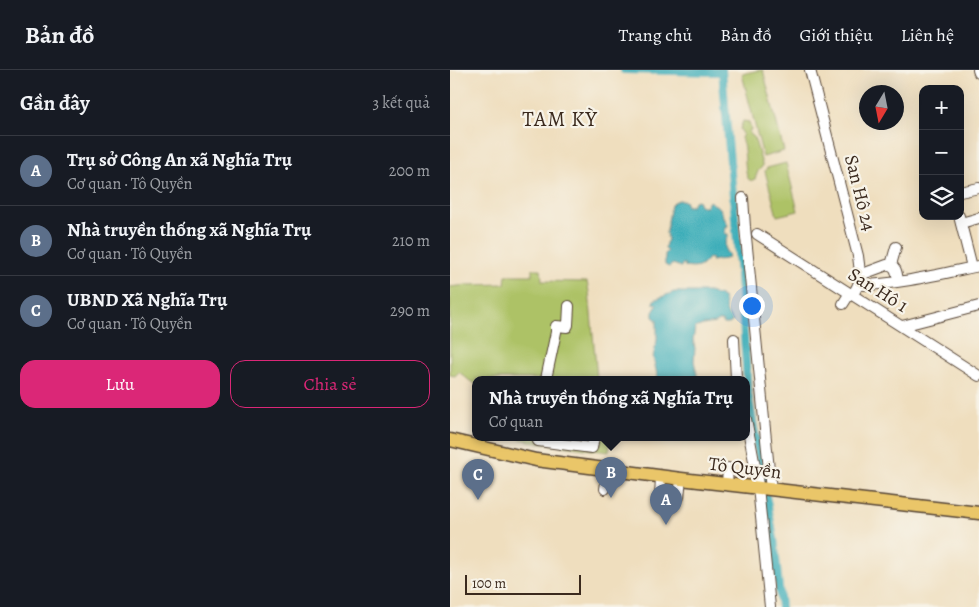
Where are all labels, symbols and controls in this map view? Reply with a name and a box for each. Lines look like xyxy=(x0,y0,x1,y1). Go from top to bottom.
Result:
text: Bản đồ xyxy=(25,19,94,51)
text: Trang chủ xyxy=(618,23,692,47)
text: Bản đồ xyxy=(720,23,772,47)
text: Giới thiệu xyxy=(800,23,873,47)
text: Liên hệ xyxy=(901,23,954,47)
north arrow xyxy=(859,85,904,130)
map controls xyxy=(919,85,964,220)
button: + xyxy=(919,85,964,130)
text: Gần đây xyxy=(20,89,90,117)
text: 3 kết quả xyxy=(373,92,430,114)
district label: TAM KỲ xyxy=(522,105,598,133)
button: − xyxy=(919,130,964,175)
text: Trụ sở Công An xã Nghĩa Trụ xyxy=(67,147,292,173)
street label: San Hô 24 xyxy=(838,152,882,234)
text: A xyxy=(31,160,41,182)
text: 200 m xyxy=(389,160,430,182)
text: Cơ quan · Tô Quyền xyxy=(67,173,192,195)
button: layers xyxy=(919,175,964,220)
text: Nhà truyền thống xã Nghĩa Trụ xyxy=(67,217,312,243)
text: B xyxy=(31,230,41,252)
text: 210 m xyxy=(392,230,430,252)
text: Cơ quan · Tô Quyền xyxy=(67,243,192,265)
street label: San Hô 1 xyxy=(843,261,913,319)
text: UBND Xã Nghĩa Trụ xyxy=(67,287,227,313)
your location xyxy=(739,293,765,319)
text: C xyxy=(31,300,41,322)
text: 290 m xyxy=(390,300,430,322)
text: Cơ quan · Tô Quyền xyxy=(67,313,192,335)
button: Lưu xyxy=(20,360,220,408)
button: Chia sẻ xyxy=(230,360,430,408)
popup xyxy=(472,376,750,441)
text: Nhà truyền thống xã Nghĩa Trụ xyxy=(489,385,733,411)
text: Cơ quan xyxy=(489,411,543,433)
street label: Tô Quyền xyxy=(707,451,783,485)
pin: B xyxy=(595,457,627,498)
pin: C xyxy=(462,459,494,500)
pin: A xyxy=(650,484,682,525)
scale bar xyxy=(465,572,581,595)
text: 100 m xyxy=(472,574,506,593)

